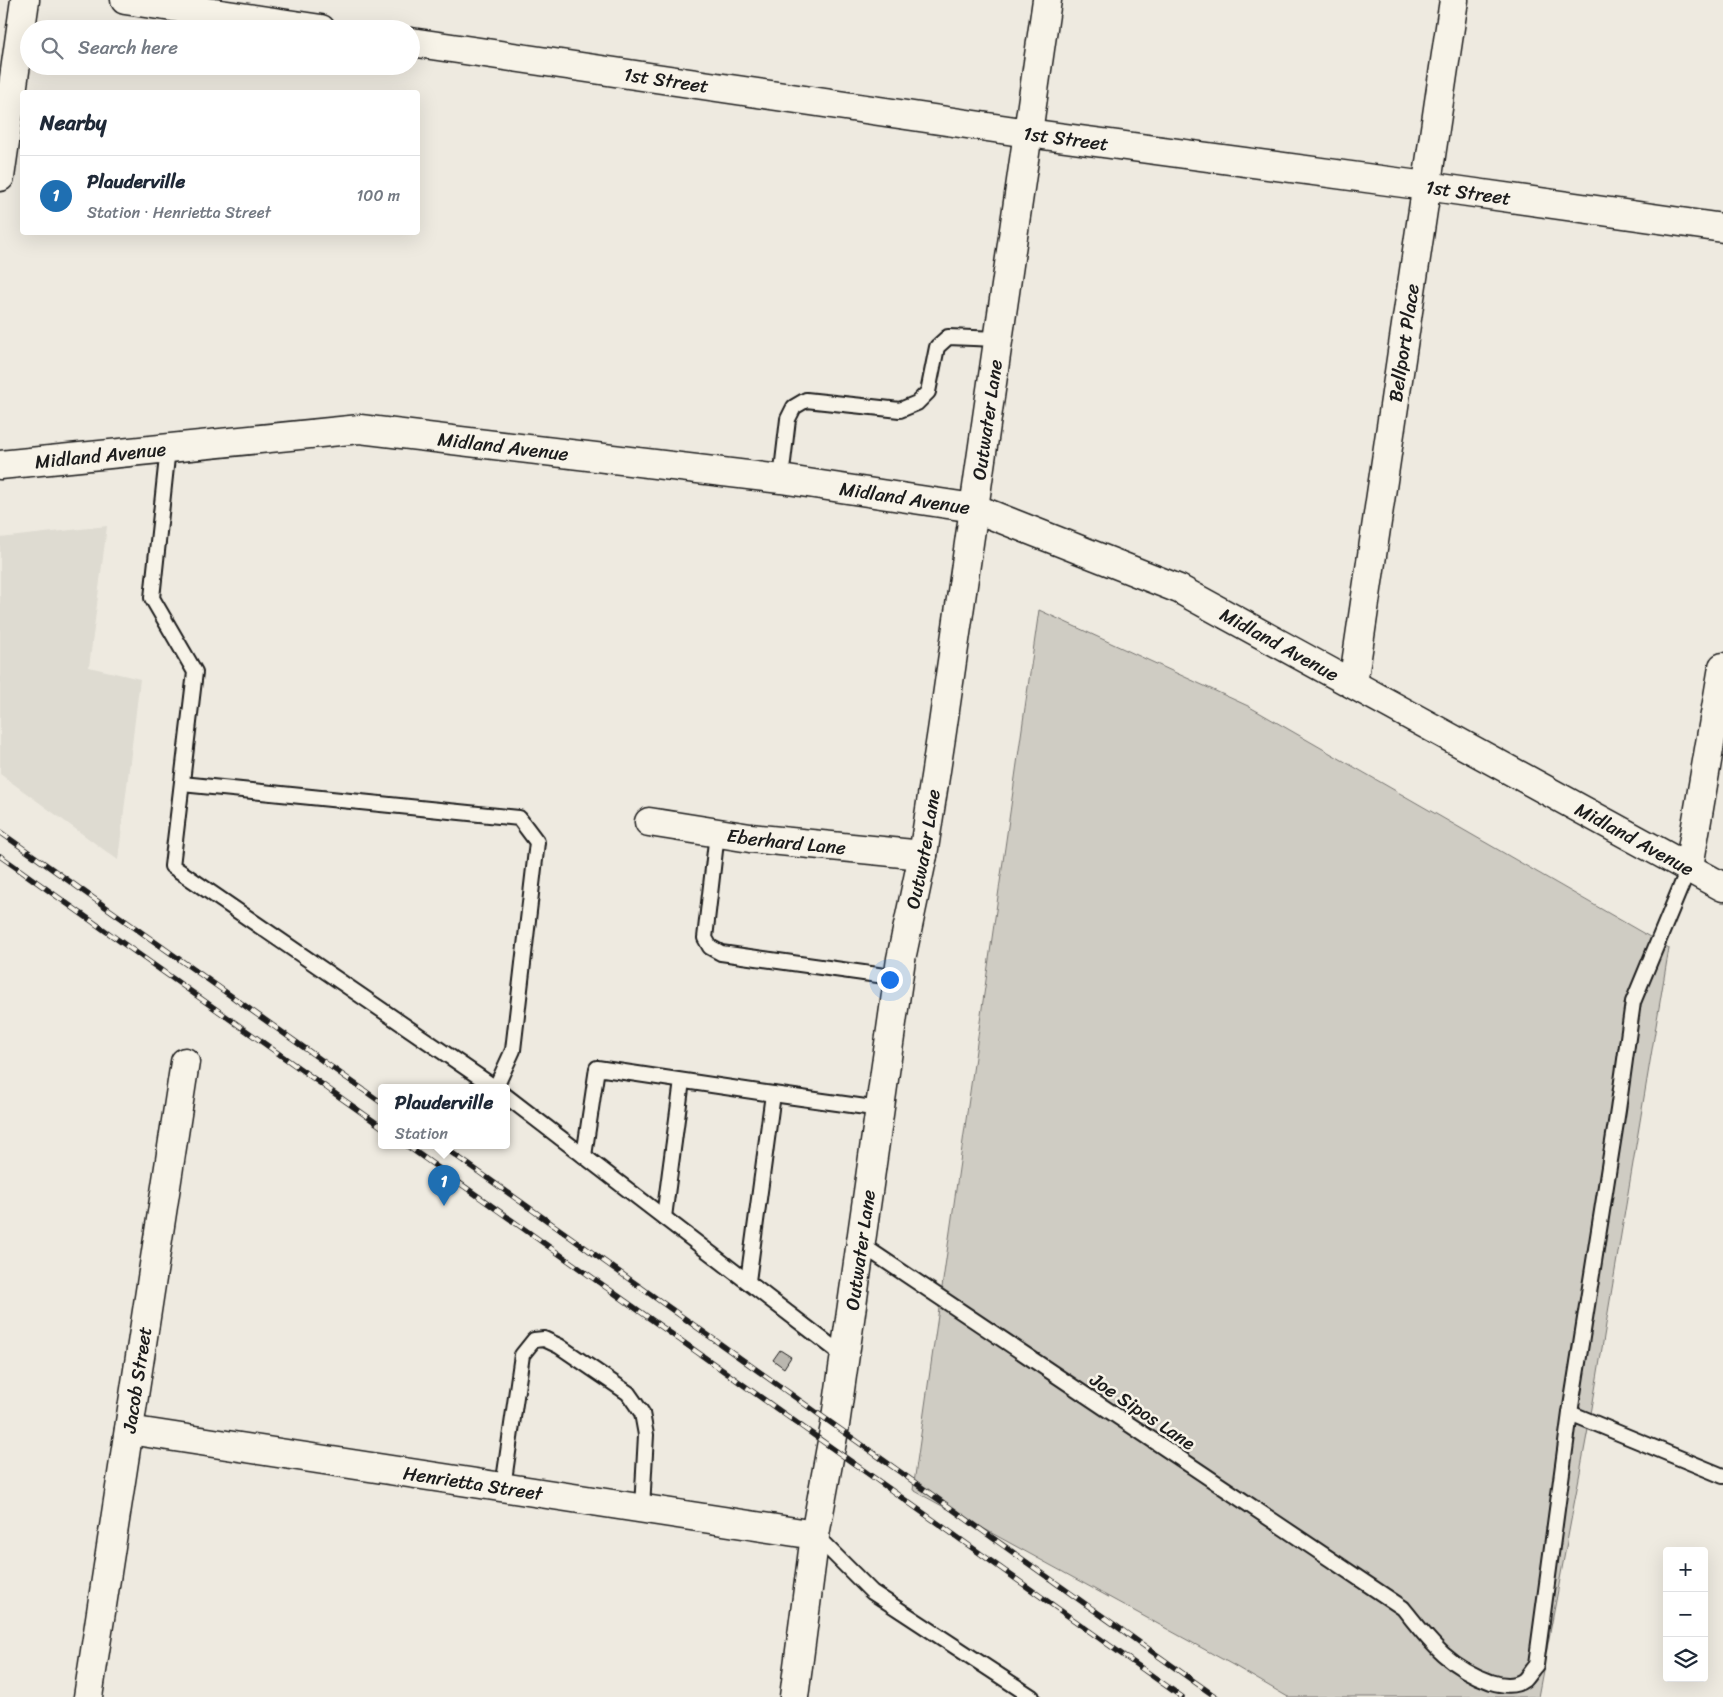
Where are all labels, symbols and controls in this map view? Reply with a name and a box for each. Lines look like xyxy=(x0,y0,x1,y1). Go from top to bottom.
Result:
search box xyxy=(20,20,420,75)
text: Search here xyxy=(78,31,178,64)
icon: search xyxy=(38,34,66,62)
street label: 1st Street xyxy=(621,58,711,103)
text: Nearby xyxy=(40,104,106,142)
street label: 1st Street xyxy=(1021,117,1110,161)
text: Plauderville xyxy=(87,165,185,198)
street label: 1st Street xyxy=(1424,170,1513,215)
text: 1 xyxy=(53,181,59,210)
text: 100 m xyxy=(356,181,400,210)
text: Station · Henrietta Street xyxy=(87,198,271,227)
street label: Bellport Place xyxy=(1379,281,1429,404)
street label: Outwater Lane xyxy=(962,357,1012,482)
street label: Midland Avenue xyxy=(436,422,571,471)
street label: Midland Avenue xyxy=(33,432,168,478)
street label: Midland Avenue xyxy=(837,472,973,524)
street label: Midland Avenue xyxy=(1214,598,1345,691)
street label: Outwater Lane xyxy=(896,787,950,912)
street label: Midland Avenue xyxy=(1569,793,1700,885)
street label: Eberhard Lane xyxy=(725,819,848,864)
your location xyxy=(877,967,903,993)
popup xyxy=(378,1084,510,1149)
text: Plauderville xyxy=(395,1086,493,1119)
text: Station xyxy=(395,1119,448,1148)
pin: 1 xyxy=(428,1165,460,1206)
street label: Outwater Lane xyxy=(835,1187,885,1312)
street label: Jacob Street xyxy=(112,1324,161,1436)
street label: Joe Sipos Lane xyxy=(1082,1363,1202,1459)
street label: Henrietta Street xyxy=(401,1456,546,1510)
map controls xyxy=(1663,1547,1708,1682)
button: + xyxy=(1663,1547,1708,1592)
button: − xyxy=(1663,1592,1708,1637)
button: layers xyxy=(1663,1637,1708,1682)

